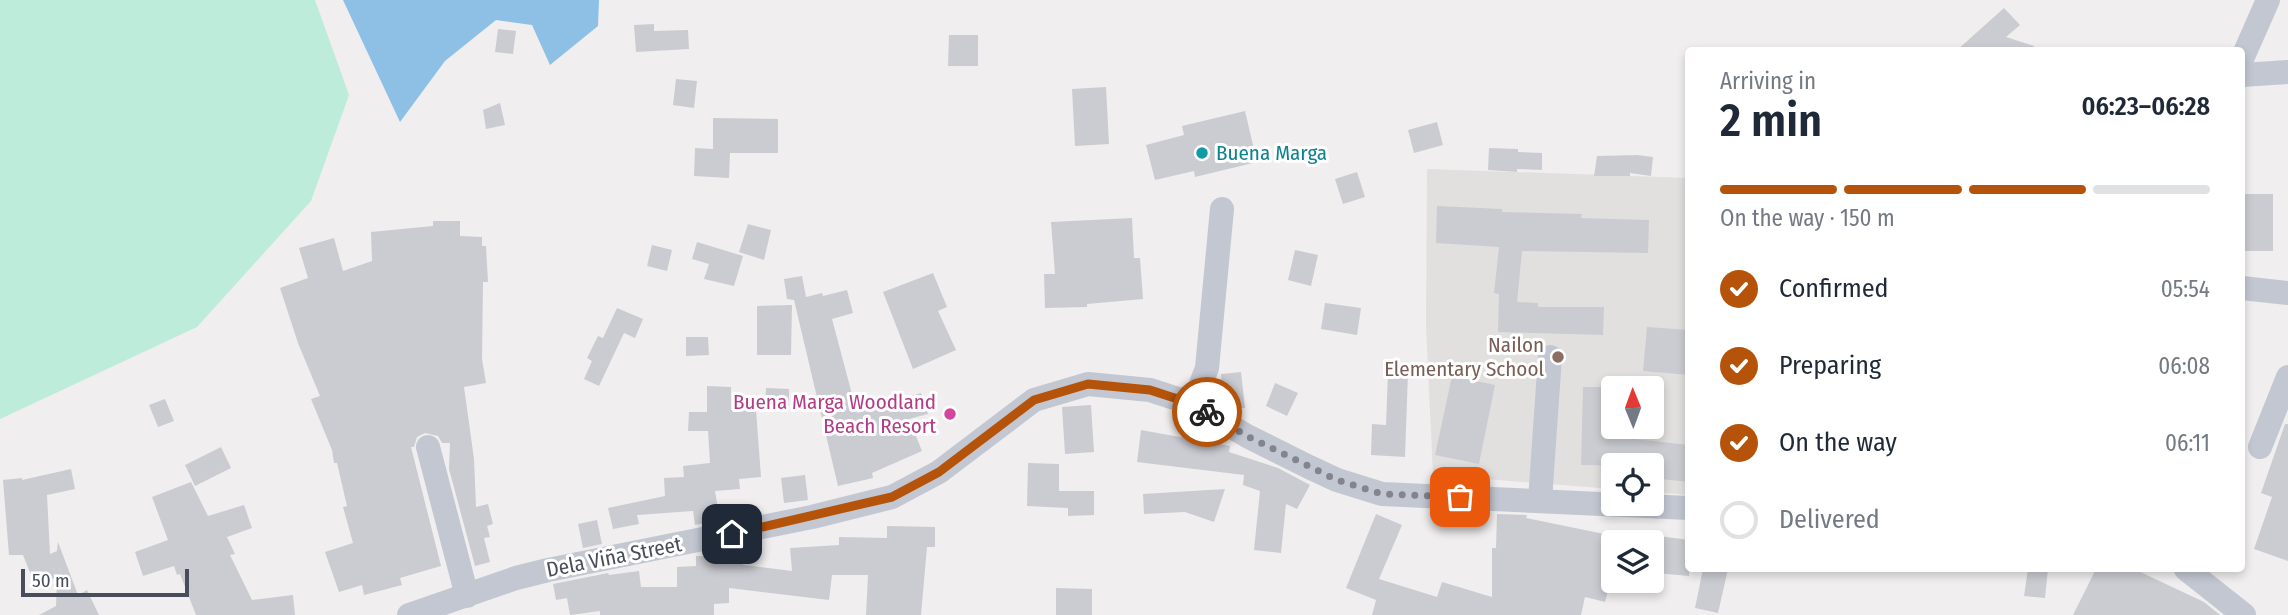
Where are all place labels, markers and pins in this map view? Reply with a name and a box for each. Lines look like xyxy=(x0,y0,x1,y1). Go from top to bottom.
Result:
place label: Buena Marga xyxy=(1216,140,1327,166)
marker: Buena Marga xyxy=(1194,145,1210,161)
place label: Nailon Elementary School xyxy=(1384,332,1544,382)
marker: Nailon Elementary School xyxy=(1550,349,1566,365)
place label: Buena Marga Woodland Beach Resort xyxy=(733,389,936,439)
marker: Buena Marga Woodland Beach Resort xyxy=(942,406,958,422)
pin xyxy=(1430,467,1490,527)
pin xyxy=(702,504,762,564)

